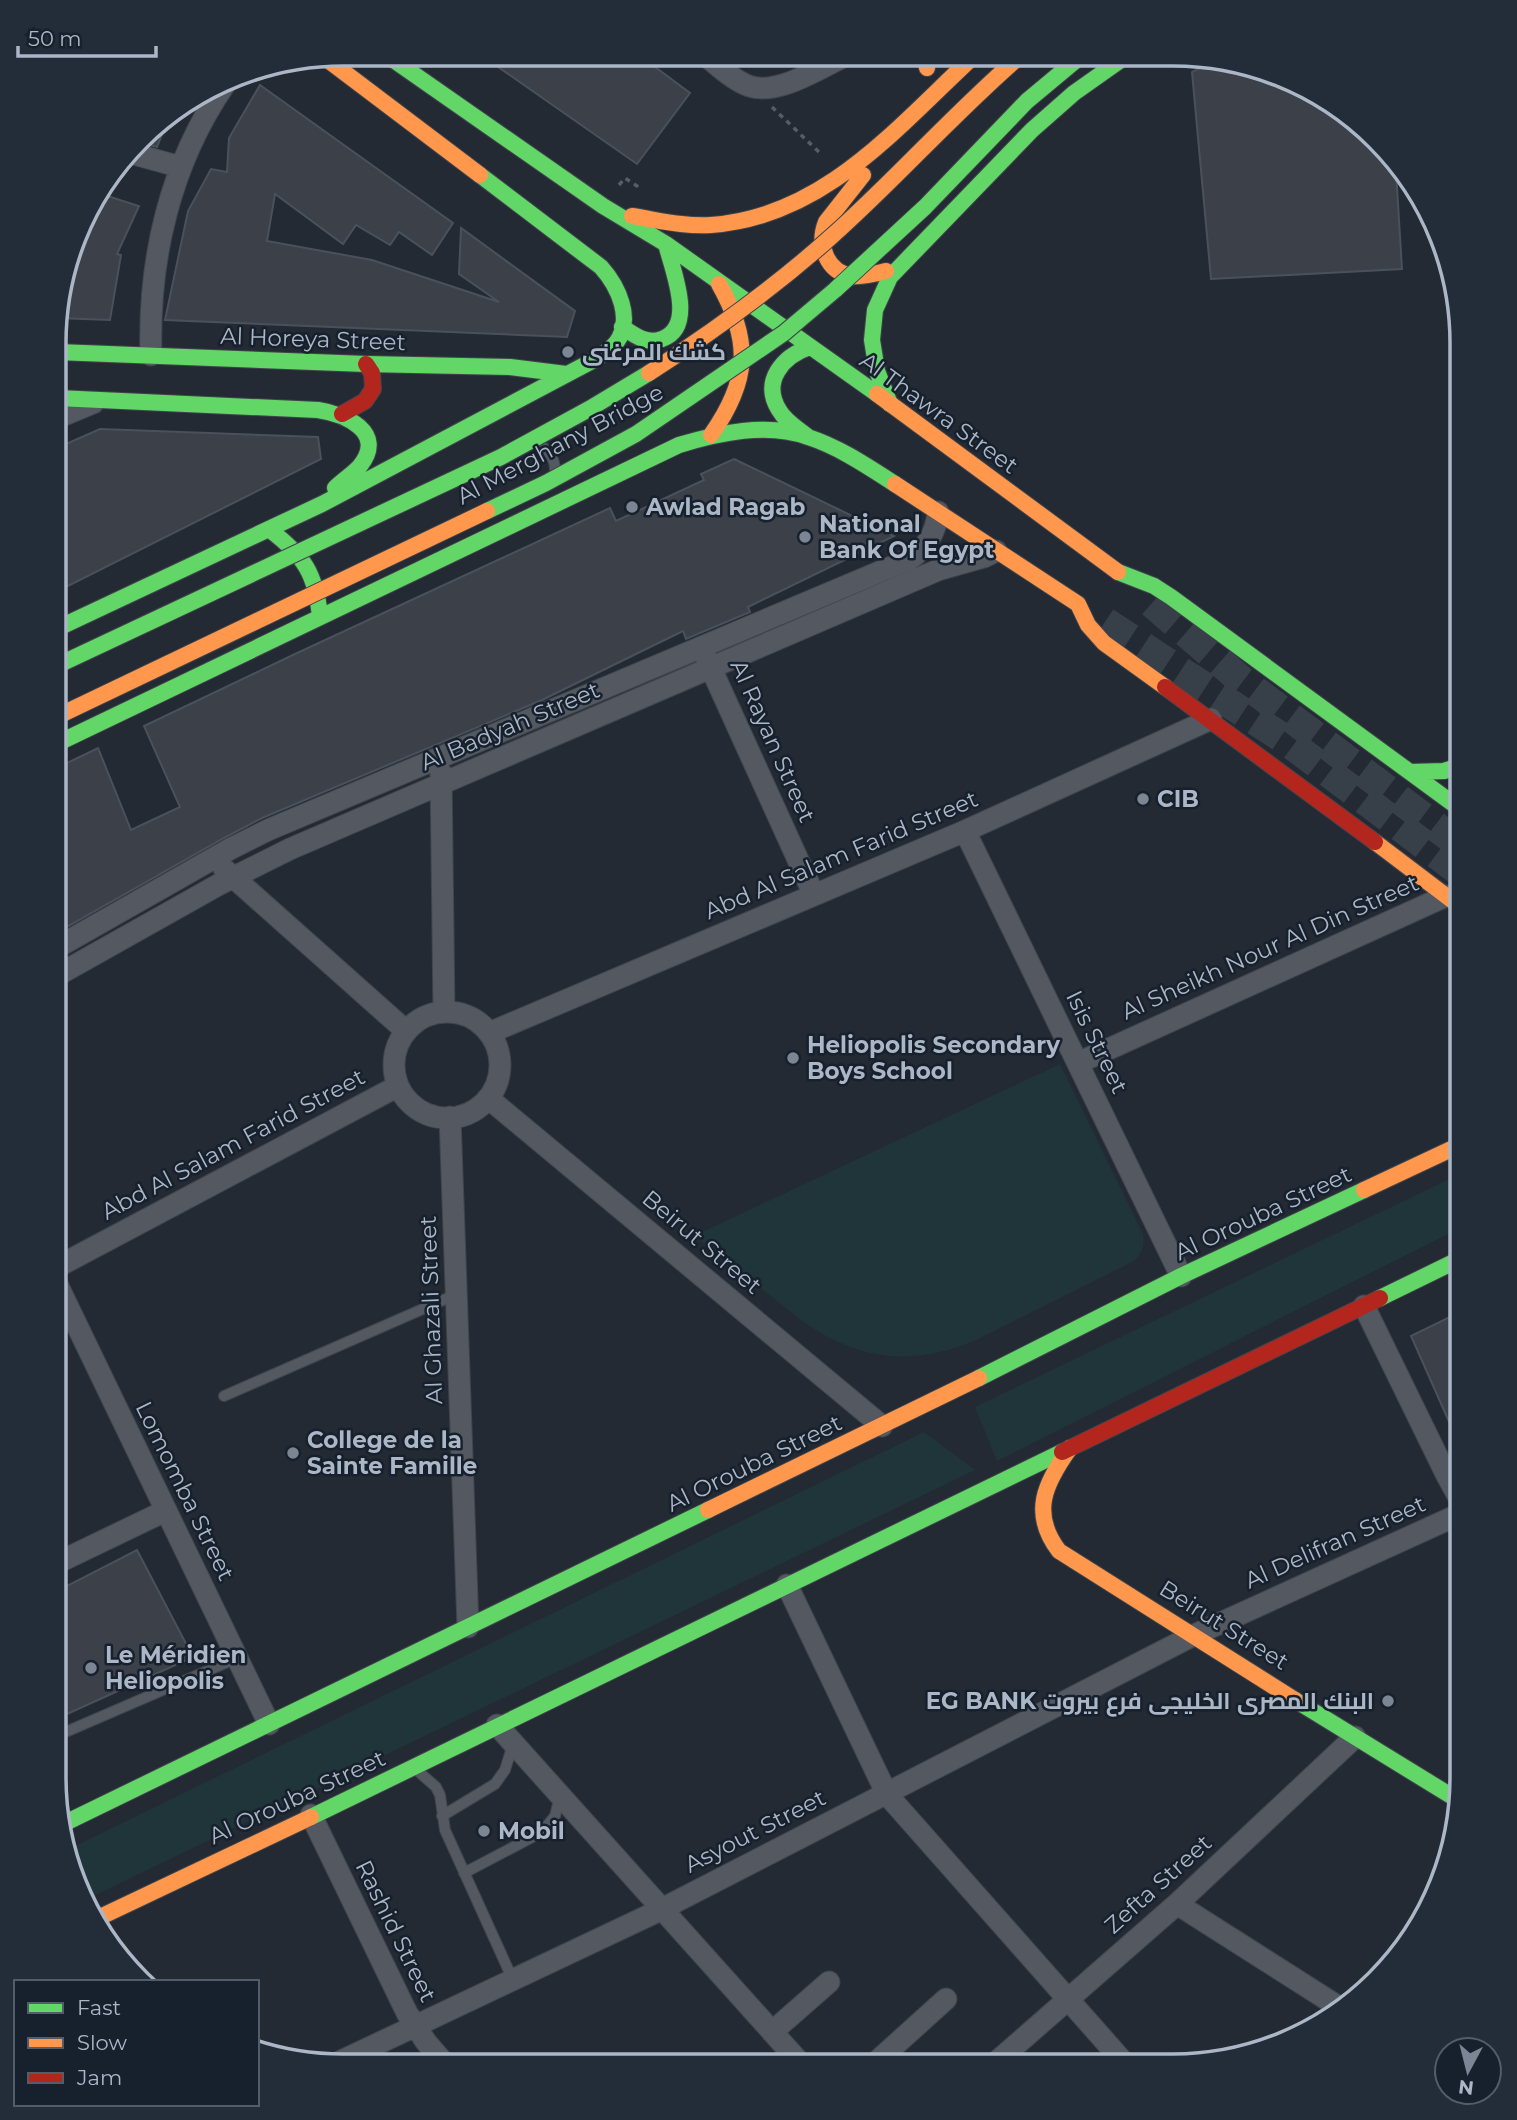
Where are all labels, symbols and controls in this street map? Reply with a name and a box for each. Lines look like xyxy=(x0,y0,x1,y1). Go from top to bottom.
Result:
scale bar xyxy=(18,14,156,58)
text: 50 m xyxy=(28,26,82,51)
street label: Al Horeya Street xyxy=(220,322,406,356)
place label: كشك المرغنى xyxy=(582,338,726,366)
marker: كشك المرغنى xyxy=(560,344,576,360)
street label: Al Thawra Street xyxy=(855,346,1023,480)
street label: Al Merghany Bridge xyxy=(452,378,668,510)
place label: Awlad Ragab xyxy=(645,493,806,521)
marker: Awlad Ragab xyxy=(624,499,640,515)
place label: National Bank Of Egypt xyxy=(819,510,994,564)
marker: National Bank Of Egypt xyxy=(797,529,813,545)
street label: Al Rayan Street xyxy=(725,655,821,827)
street label: Al Badyah Street xyxy=(416,676,604,776)
street label: Abd Al Salam Farid Street xyxy=(700,785,982,925)
place label: CIB xyxy=(1157,785,1199,813)
marker: CIB xyxy=(1135,791,1151,807)
street label: Al Sheikh Nour Al Din Street xyxy=(1117,869,1423,1025)
street label: Isis Street xyxy=(1060,986,1134,1098)
place label: Heliopolis Secondary Boys School xyxy=(807,1031,1060,1085)
marker: Heliopolis Secondary Boys School xyxy=(785,1050,801,1066)
street label: Abd Al Salam Farid Street xyxy=(96,1063,370,1225)
street label: Al Orouba Street xyxy=(1170,1160,1356,1266)
street label: Beirut Street xyxy=(637,1184,767,1300)
street label: Al Ghazali Street xyxy=(414,1215,448,1405)
street label: Lomomba Street xyxy=(130,1397,240,1585)
street label: Al Orouba Street xyxy=(662,1408,846,1518)
place label: College de la Sainte Famille xyxy=(307,1426,477,1480)
marker: College de la Sainte Famille xyxy=(285,1445,301,1461)
street label: Al Delifran Street xyxy=(1240,1490,1430,1594)
street label: Beirut Street xyxy=(1154,1574,1294,1676)
place label: Le Méridien Heliopolis xyxy=(105,1641,246,1695)
marker: Le Méridien Heliopolis xyxy=(83,1660,99,1676)
place label: EG BANK البنك المصرى الخليجى فرع بيروت xyxy=(926,1687,1374,1717)
marker: EG BANK البنك المصرى الخليجى فرع بيروت xyxy=(1380,1693,1396,1709)
street label: Al Orouba Street xyxy=(204,1744,390,1850)
street label: Asyout Street xyxy=(680,1783,830,1879)
place label: Mobil xyxy=(498,1817,565,1845)
marker: Mobil xyxy=(476,1823,492,1839)
street label: Zefta Street xyxy=(1099,1829,1217,1939)
street label: Rashid Street xyxy=(350,1856,442,2006)
legend xyxy=(14,1980,259,2106)
text: Fast xyxy=(77,1995,121,2020)
text: Slow xyxy=(77,2030,127,2055)
north arrow xyxy=(1433,2036,1503,2106)
text: Jam xyxy=(76,2065,122,2090)
text: N xyxy=(1457,2075,1475,2100)

